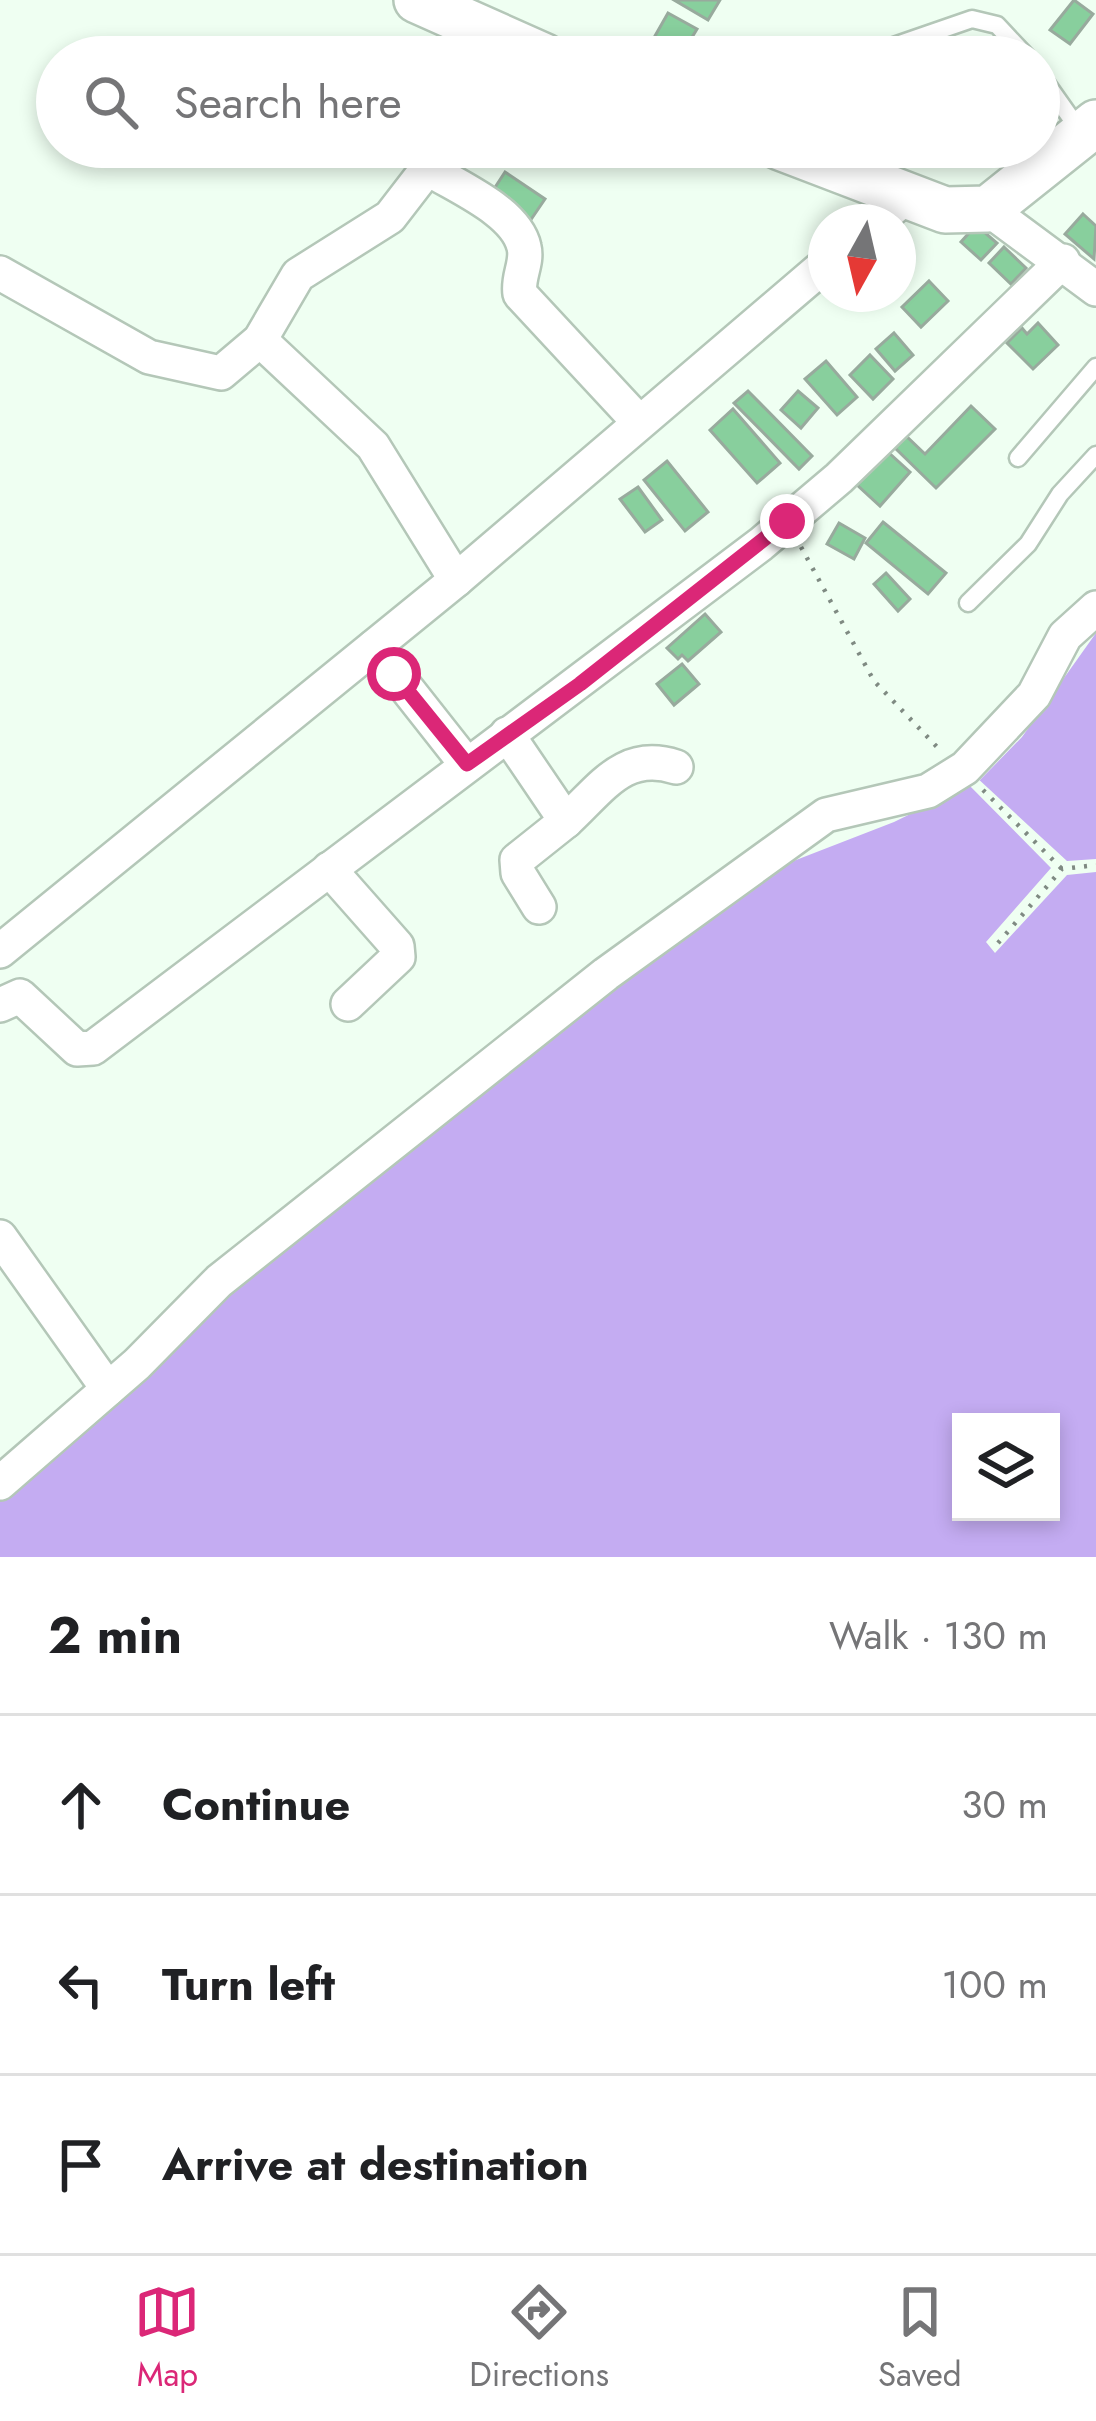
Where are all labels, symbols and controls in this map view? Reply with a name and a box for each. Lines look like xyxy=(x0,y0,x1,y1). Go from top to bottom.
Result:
search box xyxy=(36,36,1060,168)
icon: search xyxy=(78,69,144,135)
text: Search here xyxy=(174,70,402,135)
north arrow xyxy=(808,204,916,312)
route end xyxy=(760,494,814,548)
route start xyxy=(367,647,421,701)
map controls xyxy=(952,1413,1060,1521)
button: layers xyxy=(952,1413,1060,1521)
text: 2 min xyxy=(48,1598,182,1672)
text: Walk · 130 m xyxy=(829,1607,1048,1664)
icon: ahead xyxy=(48,1772,114,1838)
text: Continue xyxy=(162,1772,350,1837)
text: 30 m xyxy=(961,1776,1048,1833)
icon: left xyxy=(48,1952,114,2018)
text: Turn left xyxy=(162,1952,335,2017)
text: 100 m xyxy=(942,1956,1048,2013)
icon: arrive xyxy=(48,2132,114,2198)
text: Arrive at destination xyxy=(162,2132,589,2197)
tab: Map xyxy=(134,2279,200,2398)
tab: Directions xyxy=(469,2279,609,2398)
tab: Saved xyxy=(878,2279,962,2398)

